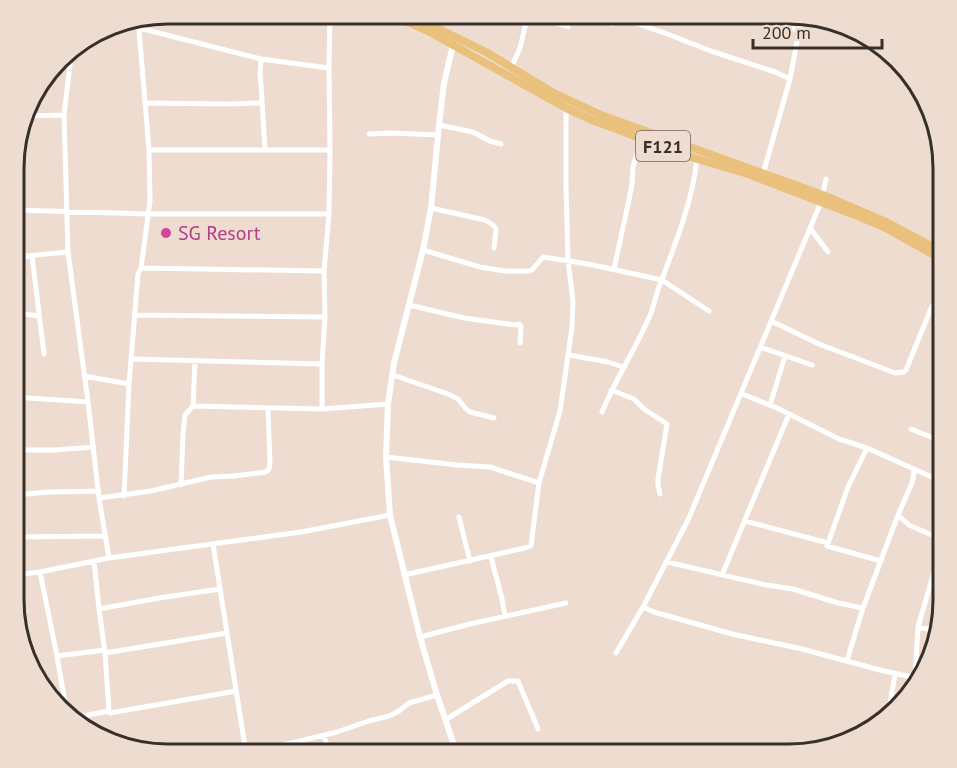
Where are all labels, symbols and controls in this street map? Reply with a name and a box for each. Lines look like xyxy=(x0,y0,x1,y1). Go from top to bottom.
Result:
scale bar xyxy=(753,12,882,50)
text: 200 m xyxy=(762,21,811,44)
road number: F121 xyxy=(636,131,690,161)
place label: SG Resort xyxy=(178,220,261,246)
marker: SG Resort xyxy=(159,226,173,240)

